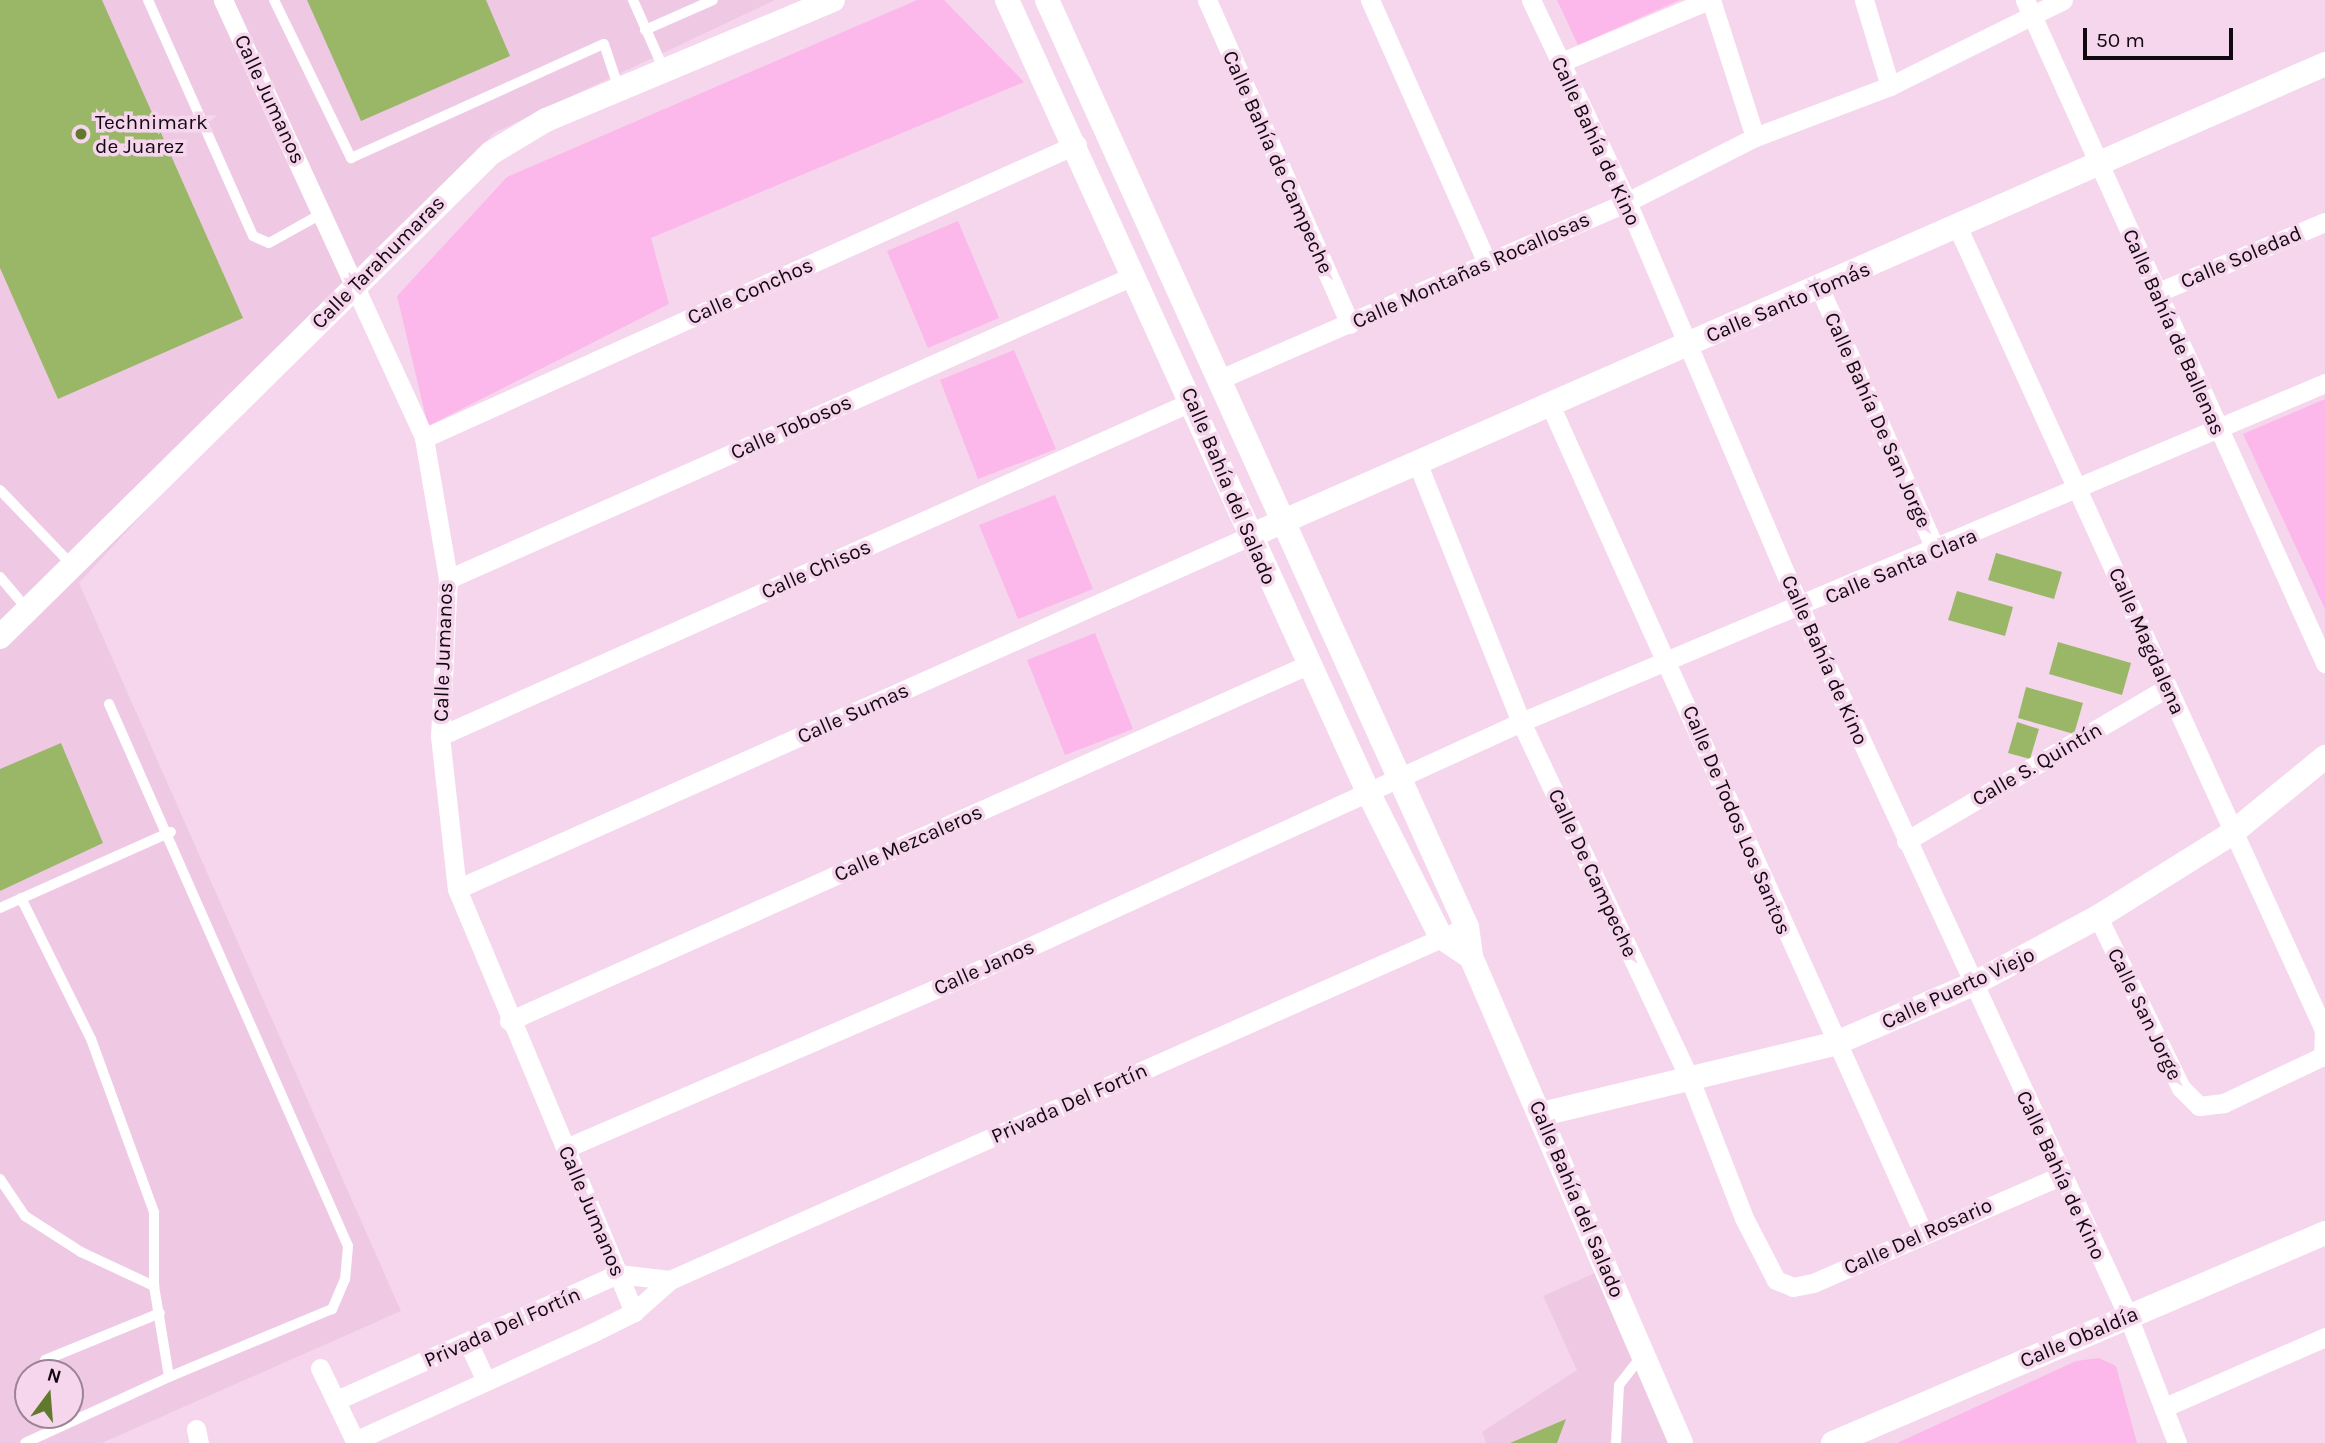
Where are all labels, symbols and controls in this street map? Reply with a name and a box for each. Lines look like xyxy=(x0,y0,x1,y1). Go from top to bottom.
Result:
scale bar xyxy=(2087,14,2238,58)
text: 50 m xyxy=(2096,28,2145,52)
street label: Calle Jumanos xyxy=(229,30,311,168)
street label: Calle Bahía de Campeche xyxy=(1217,46,1339,278)
street label: Calle Bahía de Kino xyxy=(1546,53,1646,229)
place label: Technimark de Juarez xyxy=(95,109,208,159)
marker: Technimark de Juarez xyxy=(73,126,89,142)
street label: Calle Tarahumaras xyxy=(306,190,450,334)
street label: Calle Montañas Rocallosas xyxy=(1348,206,1594,334)
street label: Calle Soledad xyxy=(2177,220,2305,294)
street label: Calle Bahía de Ballenas xyxy=(2117,225,2231,439)
street label: Calle Conchos xyxy=(683,252,817,330)
street label: Calle Santo Tomás xyxy=(1702,256,1874,348)
street label: Calle Bahía De San Jorge xyxy=(1819,308,1937,532)
street label: Calle Bahía del Salado xyxy=(1176,384,1282,588)
street label: Calle Tobosos xyxy=(727,389,855,465)
street label: Calle Santa Clara xyxy=(1821,523,1981,609)
street label: Calle Chisos xyxy=(757,534,875,604)
street label: Calle Magdalena xyxy=(2103,564,2191,718)
street label: Calle Bahía de Kino xyxy=(1776,571,1874,749)
street label: Calle Jumanos xyxy=(428,582,458,722)
street label: Calle Sumas xyxy=(793,677,913,749)
street label: Calle De Todos Los Santos xyxy=(1677,702,1797,938)
street label: Calle S. Quintín xyxy=(1968,717,2106,811)
street label: Calle De Campeche xyxy=(1543,785,1643,961)
street label: Calle Mezcaleros xyxy=(830,799,986,887)
street label: Calle Janos xyxy=(930,934,1038,1000)
street label: Calle Puerto Viejo xyxy=(1877,942,2039,1034)
street label: Calle San Jorge xyxy=(2102,944,2188,1084)
street label: Privada Del Fortín xyxy=(987,1057,1151,1149)
street label: Calle Bahía de Kino xyxy=(2011,1087,2111,1263)
street label: Calle Bahía del Salado xyxy=(1524,1097,1630,1301)
street label: Calle Jumanos xyxy=(553,1142,631,1280)
street label: Calle Del Rosario xyxy=(1840,1192,1996,1280)
street label: Privada Del Fortín xyxy=(420,1281,584,1373)
street label: Calle Obaldía xyxy=(2016,1301,2142,1373)
north arrow xyxy=(14,1359,84,1429)
text: N xyxy=(45,1363,64,1388)

